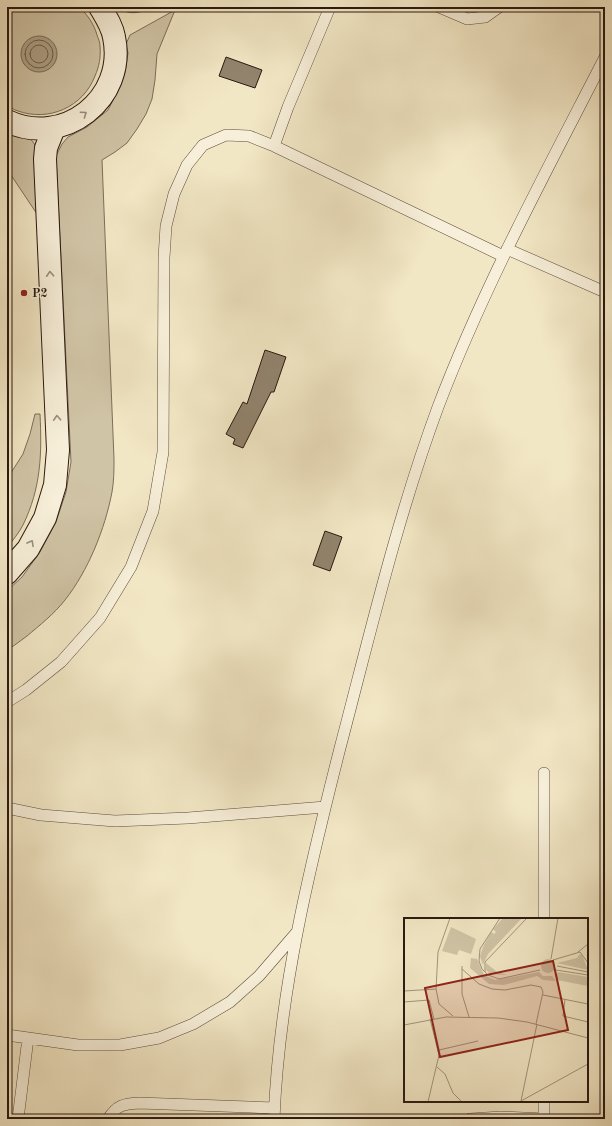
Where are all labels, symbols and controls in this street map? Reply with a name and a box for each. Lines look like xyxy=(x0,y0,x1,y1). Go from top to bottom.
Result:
one-way arrow xyxy=(79,112,86,119)
one-way arrow xyxy=(46,271,54,277)
marker: P2 xyxy=(19,288,29,298)
place label: P2 xyxy=(32,288,47,300)
one-way arrow xyxy=(53,415,61,421)
one-way arrow xyxy=(27,540,34,547)
inset map xyxy=(404,918,588,1102)

